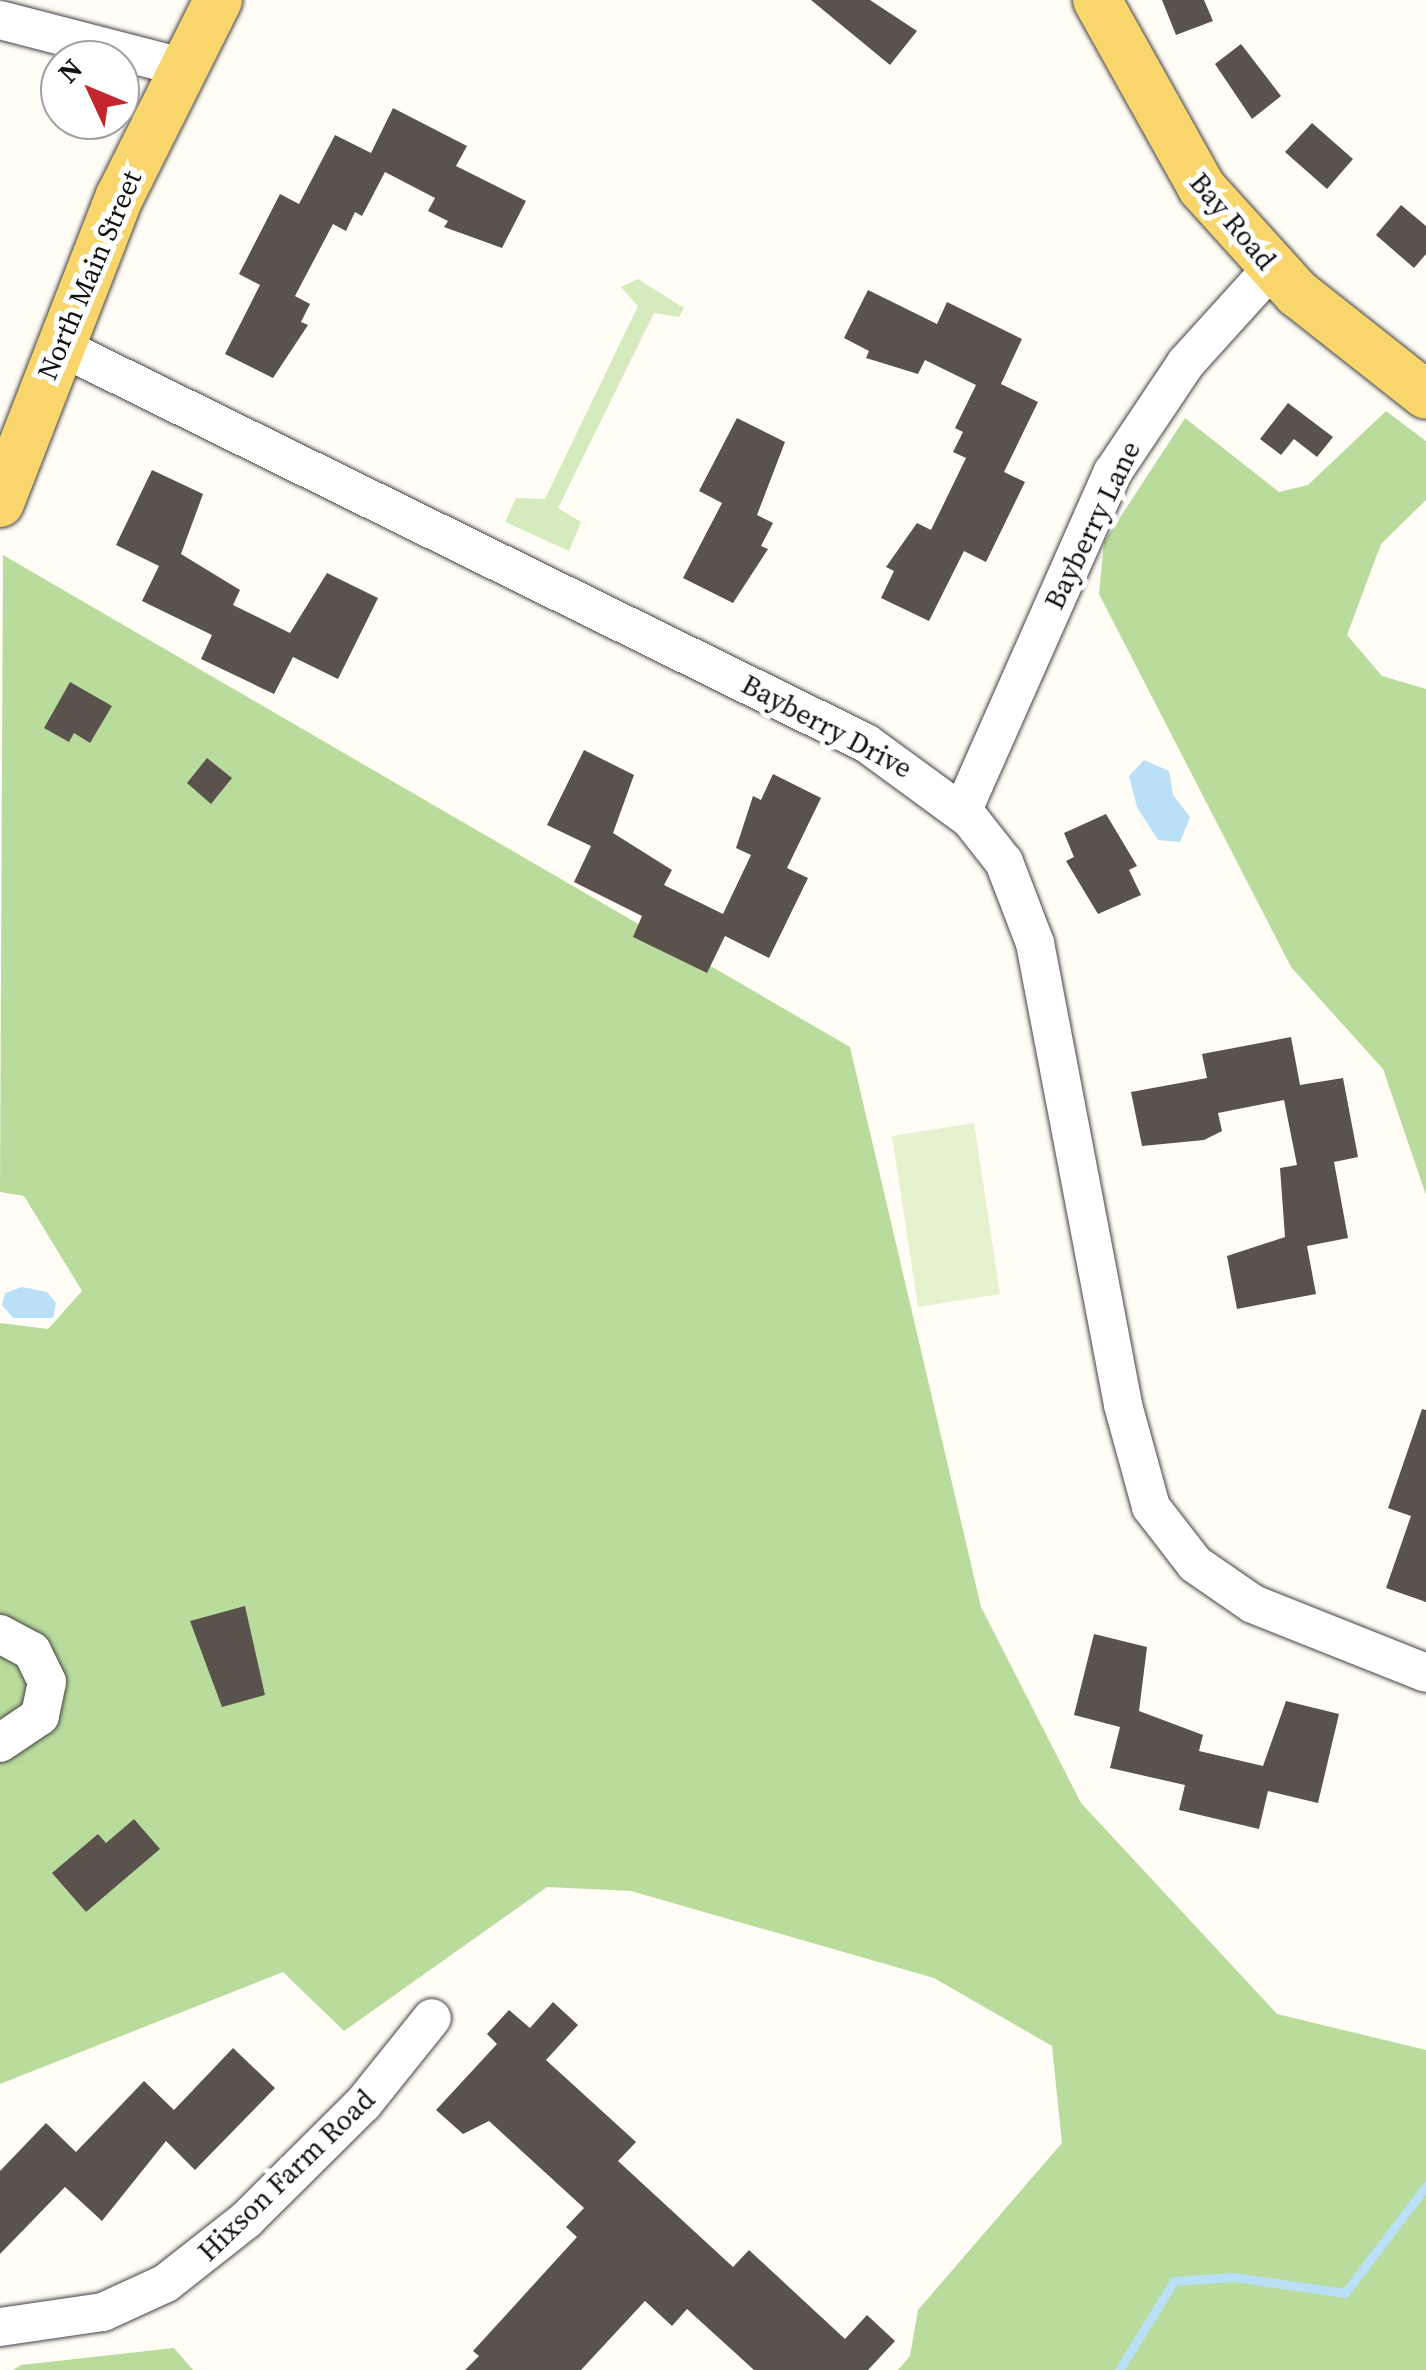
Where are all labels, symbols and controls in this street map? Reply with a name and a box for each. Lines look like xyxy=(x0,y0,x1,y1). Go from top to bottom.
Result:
north arrow xyxy=(40,40,140,140)
text: N xyxy=(49,50,91,91)
street label: North Main Street xyxy=(30,166,148,384)
street label: Bay Road xyxy=(1183,166,1283,276)
street label: Bayberry Lane xyxy=(1037,436,1147,614)
street label: Bayberry Drive xyxy=(736,667,918,785)
street label: Hixson Farm Road xyxy=(191,2082,381,2268)

